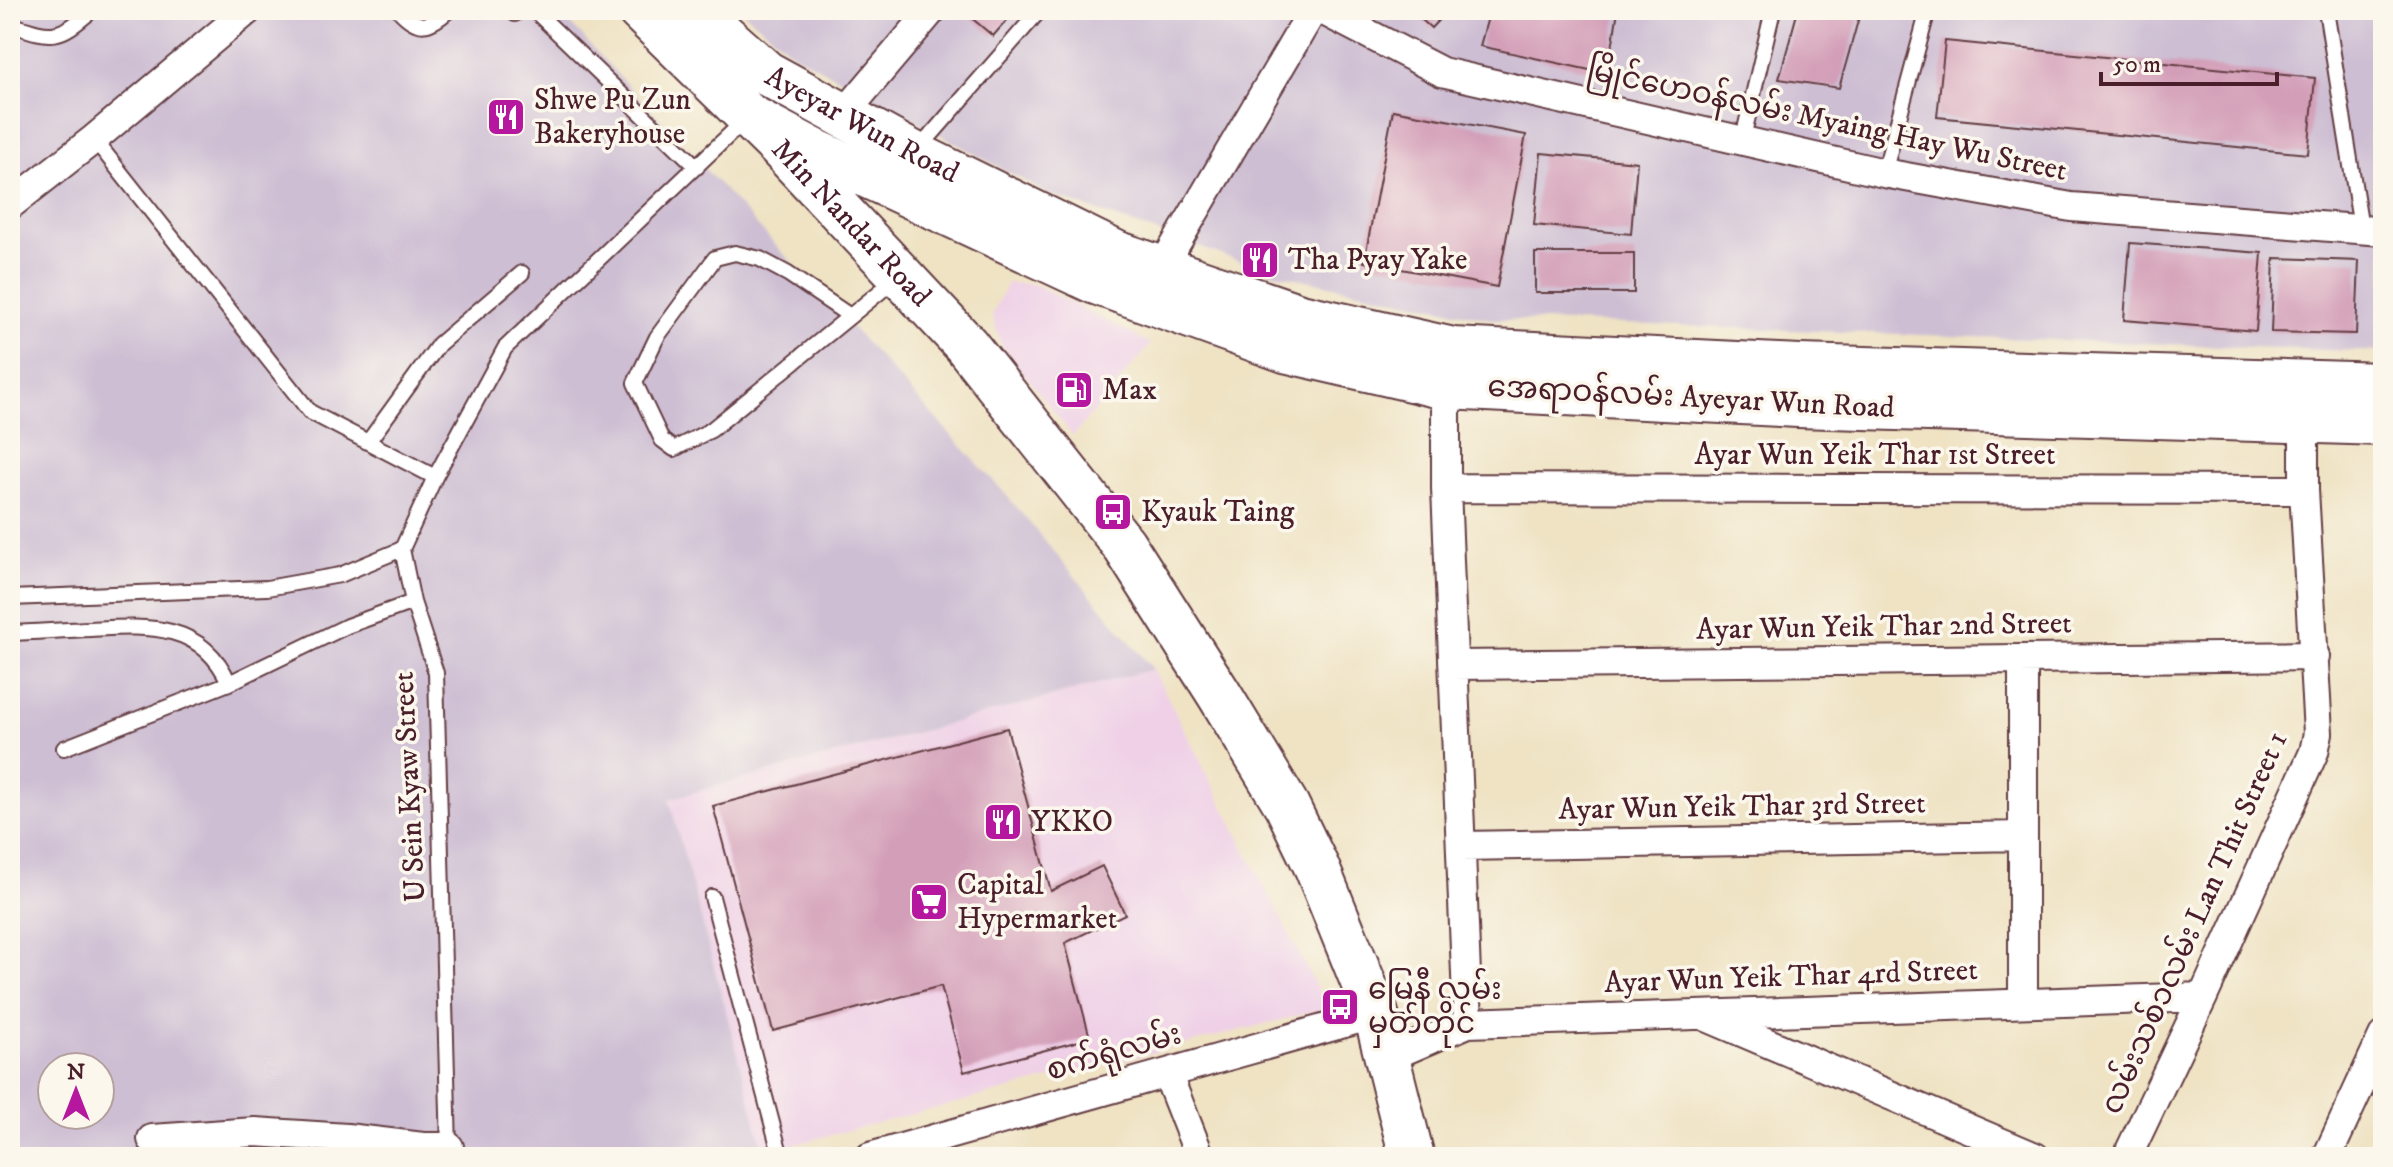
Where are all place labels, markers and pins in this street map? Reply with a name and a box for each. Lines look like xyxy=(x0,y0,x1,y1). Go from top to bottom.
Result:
place label: Shwe Pu Zun Bakeryhouse xyxy=(534,82,691,153)
restaurant icon: Shwe Pu Zun Bakeryhouse xyxy=(485,96,527,138)
restaurant icon: Tha Pyay Yake xyxy=(1239,239,1281,281)
place label: Tha Pyay Yake xyxy=(1288,242,1467,279)
fuel station icon: Max xyxy=(1053,369,1095,411)
place label: Max xyxy=(1102,372,1157,409)
bus stop icon: Kyauk Taing xyxy=(1092,491,1134,533)
place label: Kyauk Taing xyxy=(1141,494,1295,531)
restaurant icon: YKKO xyxy=(982,801,1024,843)
place label: YKKO xyxy=(1031,804,1113,841)
place label: Capital Hypermarket xyxy=(957,867,1117,938)
supermarket icon: Capital Hypermarket xyxy=(908,881,950,923)
place label: မြေနီ လမ်း မှတ်တိုင် xyxy=(1368,967,1502,1048)
bus stop icon: မြေနီ လမ်း မှတ်တိုင် xyxy=(1319,986,1361,1028)

